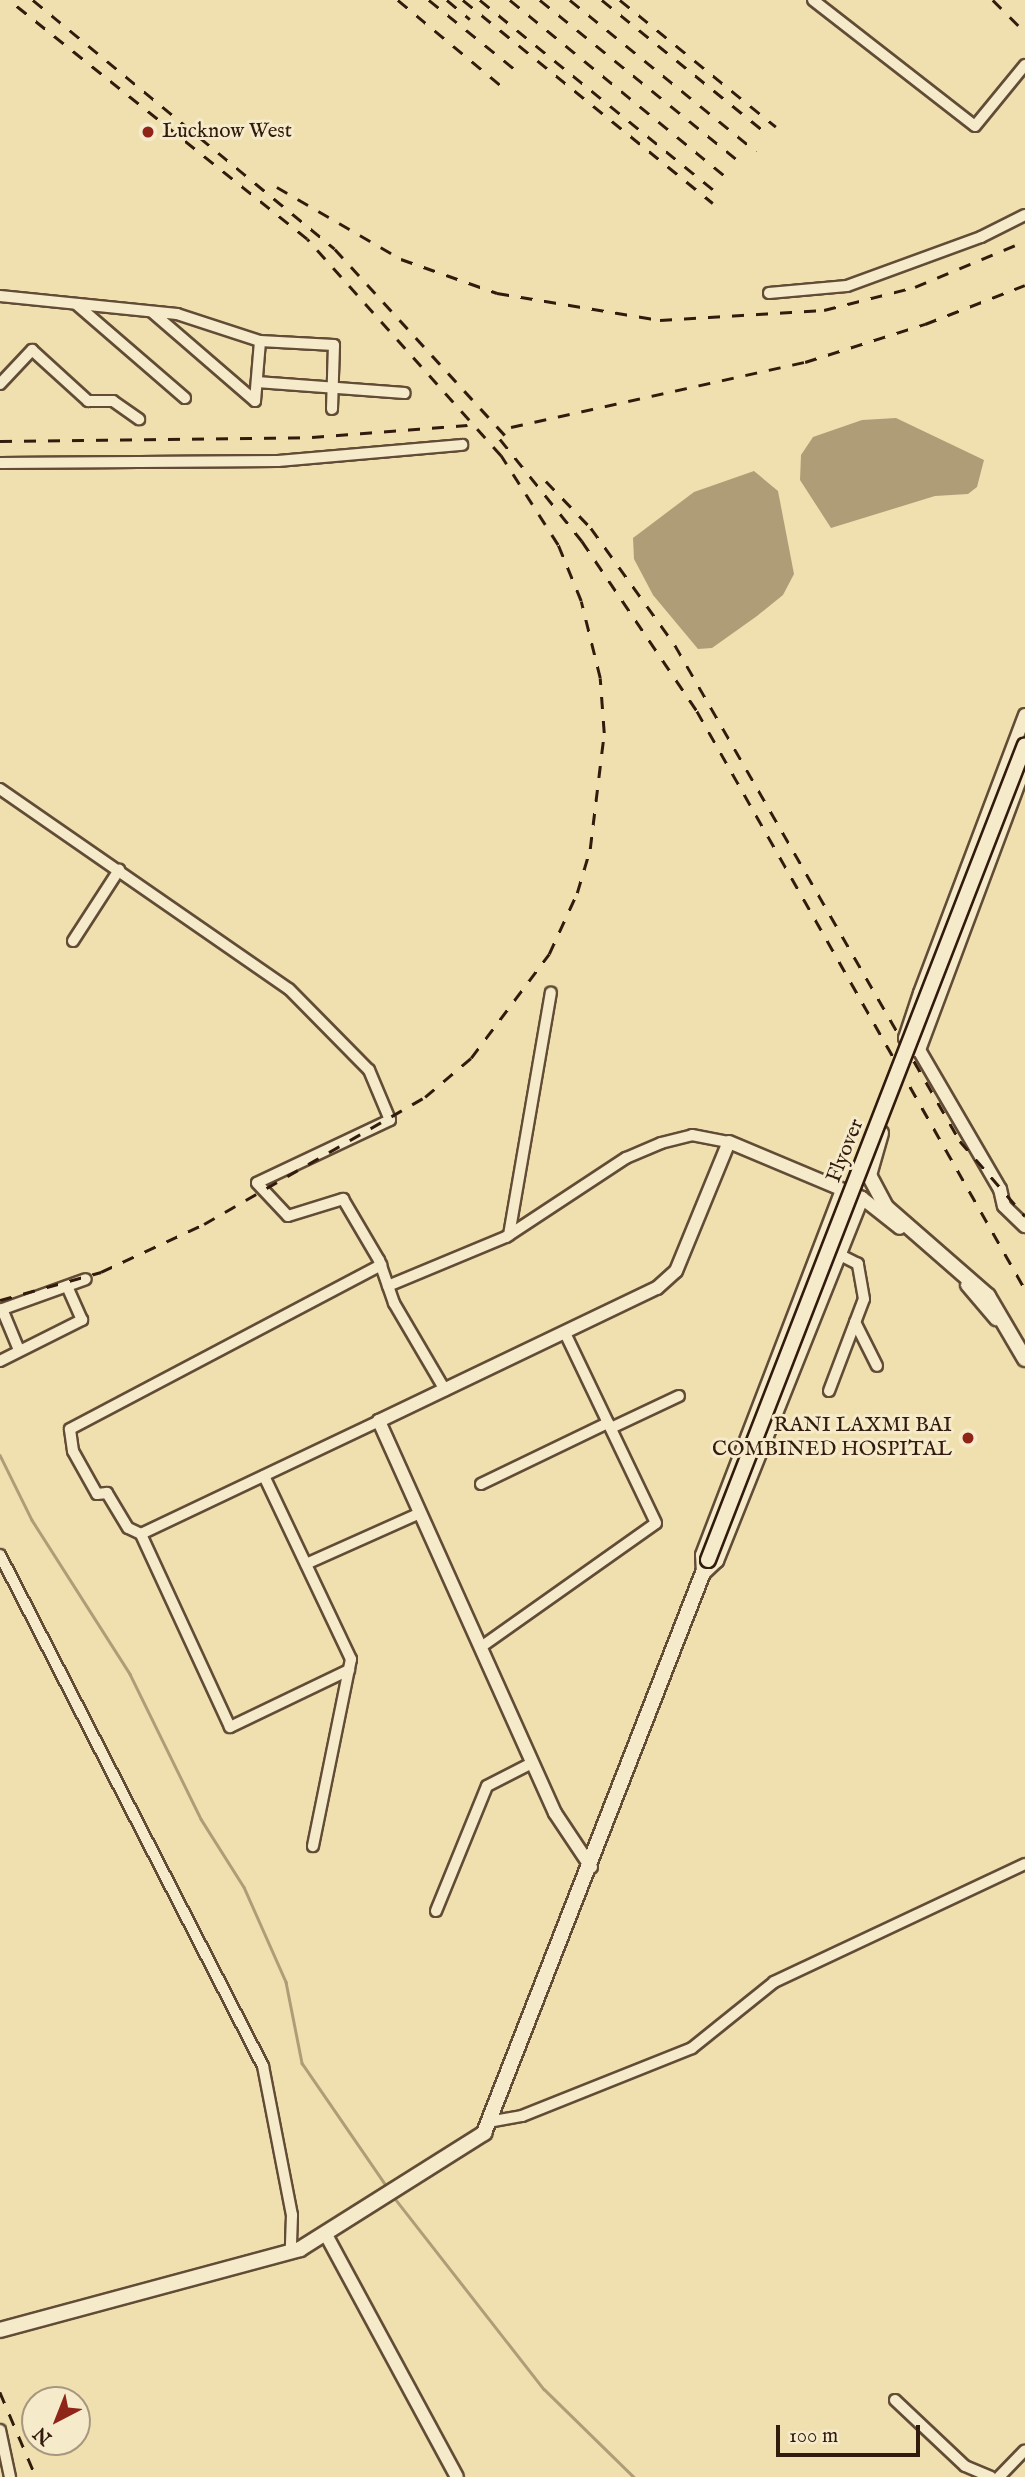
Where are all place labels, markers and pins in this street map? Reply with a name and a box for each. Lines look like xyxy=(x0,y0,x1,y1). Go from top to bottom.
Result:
place label: Lucknow West xyxy=(162,119,292,145)
marker: Lucknow West xyxy=(140,124,156,140)
place label: RANI LAXMI BAI COMBINED HOSPITAL xyxy=(712,1413,952,1463)
marker: RANI LAXMI BAI COMBINED HOSPITAL xyxy=(958,1428,978,1448)

